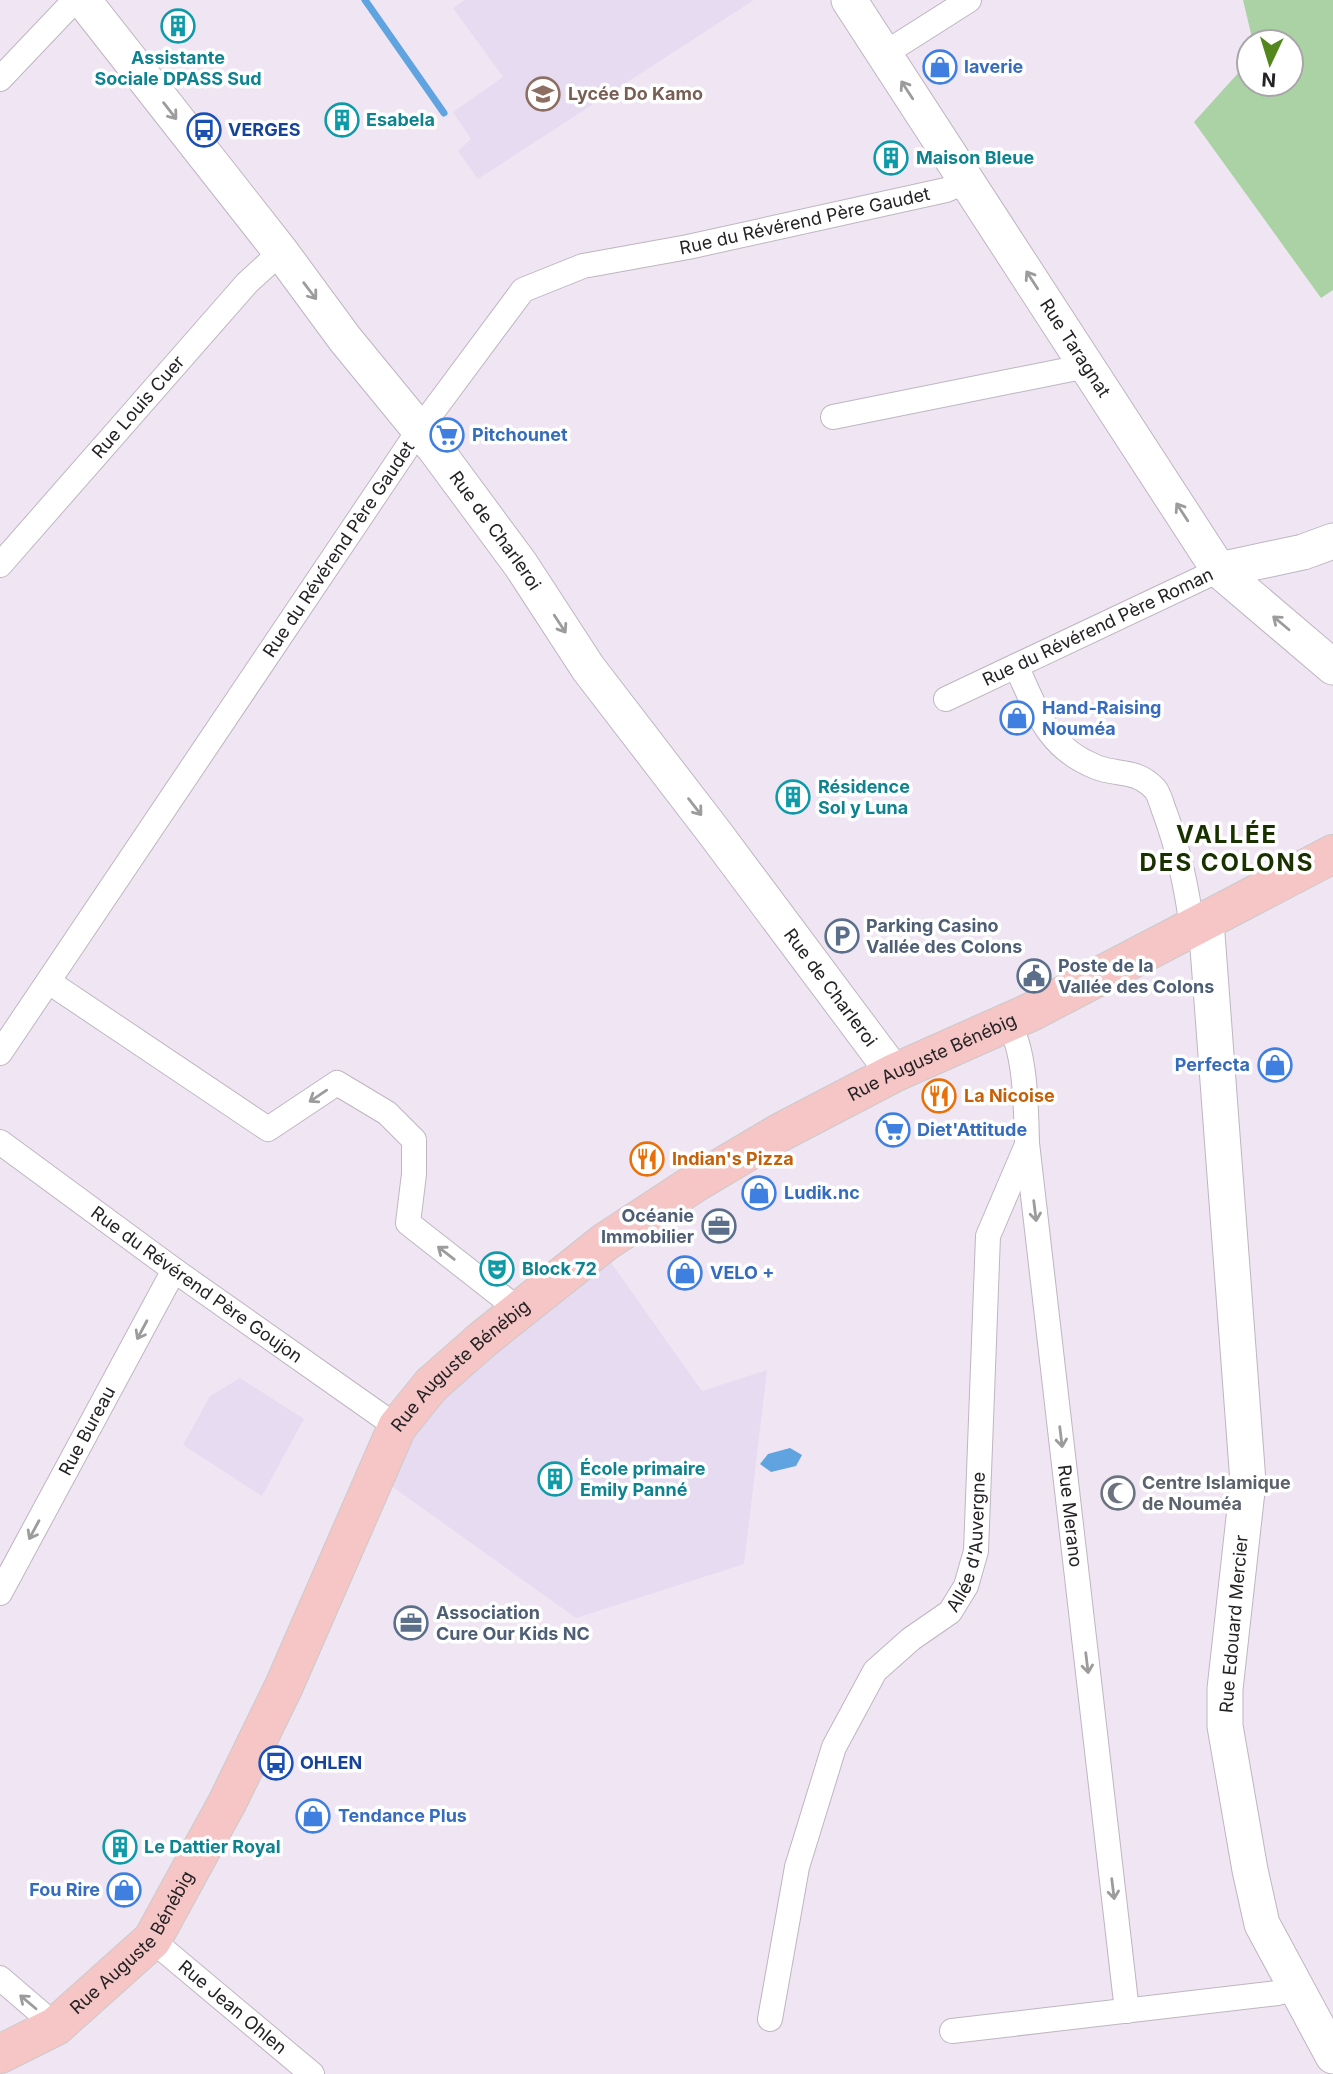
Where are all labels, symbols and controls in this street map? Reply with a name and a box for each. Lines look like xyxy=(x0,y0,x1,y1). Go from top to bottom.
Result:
building icon: Assistante Sociale DPASS Sud xyxy=(159,7,197,45)
north arrow xyxy=(1235,28,1305,98)
place label: Assistante Sociale DPASS Sud xyxy=(94,47,262,89)
shop icon: laverie xyxy=(921,48,959,86)
place label: laverie xyxy=(964,56,1024,77)
text: N xyxy=(1261,67,1277,91)
school or university icon: Lycée Do Kamo xyxy=(524,75,562,113)
one-way arrow xyxy=(900,81,914,100)
place label: Lycée Do Kamo xyxy=(568,83,703,104)
building icon: Esabela xyxy=(323,101,361,139)
one-way arrow xyxy=(163,102,178,120)
place label: Esabela xyxy=(366,109,435,130)
bus stop icon: VERGES xyxy=(185,111,223,149)
place label: VERGES xyxy=(228,119,301,140)
building icon: Maison Bleue xyxy=(872,139,910,177)
place label: Maison Bleue xyxy=(916,147,1034,168)
street label: Rue du Révérend Père Gaudet xyxy=(678,183,932,258)
one-way arrow xyxy=(1025,271,1039,290)
one-way arrow xyxy=(302,281,317,300)
street label: Rue Taragnat xyxy=(1036,295,1115,401)
street label: Rue Louis Cuer xyxy=(87,351,189,462)
supermarket icon: Pitchounet xyxy=(428,416,466,454)
place label: Pitchounet xyxy=(472,424,568,445)
street label: Rue du Révérend Père Gaudet xyxy=(258,437,418,661)
street label: Rue de Charleroi xyxy=(445,467,545,594)
one-way arrow xyxy=(1175,503,1189,523)
street label: Rue du Révérend Père Roman xyxy=(979,563,1216,690)
one-way arrow xyxy=(552,614,567,633)
one-way arrow xyxy=(1272,615,1290,631)
place label: Hand-Raising Nouméa xyxy=(1042,697,1161,739)
shop icon: Hand-Raising Nouméa xyxy=(998,699,1036,737)
place label: Résidence Sol y Luna xyxy=(818,776,910,818)
building icon: Résidence Sol y Luna xyxy=(774,778,812,816)
one-way arrow xyxy=(687,797,702,815)
district label: VALLÉE DES COLONS xyxy=(1140,820,1314,877)
place label: Parking Casino Vallée des Colons xyxy=(866,915,1022,957)
parking icon: Parking Casino Vallée des Colons xyxy=(823,917,861,955)
street label: Rue de Charleroi xyxy=(780,924,882,1050)
place label: Poste de la Vallée des Colons xyxy=(1058,955,1214,997)
public building icon: Poste de la Vallée des Colons xyxy=(1015,957,1053,995)
street label: Rue Auguste Bénébig xyxy=(844,1009,1019,1105)
shop icon: Perfecta xyxy=(1256,1046,1294,1084)
place label: Perfecta xyxy=(1175,1054,1250,1075)
restaurant icon: La Nicoise xyxy=(920,1077,958,1115)
place label: La Nicoise xyxy=(964,1085,1055,1106)
one-way arrow xyxy=(308,1089,328,1103)
supermarket icon: Diet'Attitude xyxy=(874,1111,912,1149)
place label: Diet'Attitude xyxy=(917,1119,1027,1140)
restaurant icon: Indian's Pizza xyxy=(628,1140,666,1178)
place label: Indian's Pizza xyxy=(672,1148,794,1169)
shop icon: Ludik.nc xyxy=(740,1174,778,1212)
place label: Ludik.nc xyxy=(784,1182,860,1203)
one-way arrow xyxy=(1029,1199,1042,1222)
street label: Rue du Révérend Père Goujon xyxy=(87,1202,307,1367)
place label: Océanie Immobilier xyxy=(601,1205,694,1247)
office icon: Océanie Immobilier xyxy=(700,1207,738,1245)
one-way arrow xyxy=(438,1246,456,1261)
theatre icon: Block 72 xyxy=(478,1250,516,1288)
shop icon: VELO + xyxy=(666,1254,704,1292)
place label: Block 72 xyxy=(522,1258,597,1279)
place label: VELO + xyxy=(710,1262,774,1283)
street label: Rue Auguste Bénébig xyxy=(387,1295,534,1436)
one-way arrow xyxy=(134,1319,148,1340)
street label: Rue Bureau xyxy=(54,1383,119,1479)
one-way arrow xyxy=(1055,1425,1068,1448)
place label: École primaire Emily Panné xyxy=(580,1458,706,1500)
building icon: École primaire Emily Panné xyxy=(536,1460,574,1498)
street label: Rue Merano xyxy=(1054,1464,1087,1568)
street label: Allée d'Auvergne xyxy=(942,1471,989,1616)
place label: Centre Islamique de Nouméa xyxy=(1142,1472,1291,1514)
mosque icon: Centre Islamique de Nouméa xyxy=(1099,1474,1137,1512)
one-way arrow xyxy=(27,1520,41,1540)
street label: Rue Edouard Mercier xyxy=(1215,1534,1252,1714)
place label: Association Cure Our Kids NC xyxy=(436,1602,590,1644)
office icon: Association Cure Our Kids NC xyxy=(392,1604,430,1642)
one-way arrow xyxy=(1081,1651,1094,1674)
bus stop icon: OHLEN xyxy=(257,1744,295,1782)
place label: OHLEN xyxy=(300,1752,362,1773)
shop icon: Tendance Plus xyxy=(294,1797,332,1835)
place label: Tendance Plus xyxy=(338,1805,467,1826)
building icon: Le Dattier Royal xyxy=(101,1828,139,1866)
place label: Le Dattier Royal xyxy=(144,1836,281,1857)
street label: Rue Auguste Bénébig xyxy=(66,1867,198,2018)
shop icon: Fou Rire xyxy=(105,1871,143,1909)
one-way arrow xyxy=(1107,1877,1120,1900)
place label: Fou Rire xyxy=(29,1879,100,1900)
street label: Rue Jean Ohlen xyxy=(175,1956,291,2058)
one-way arrow xyxy=(20,1994,38,2010)

